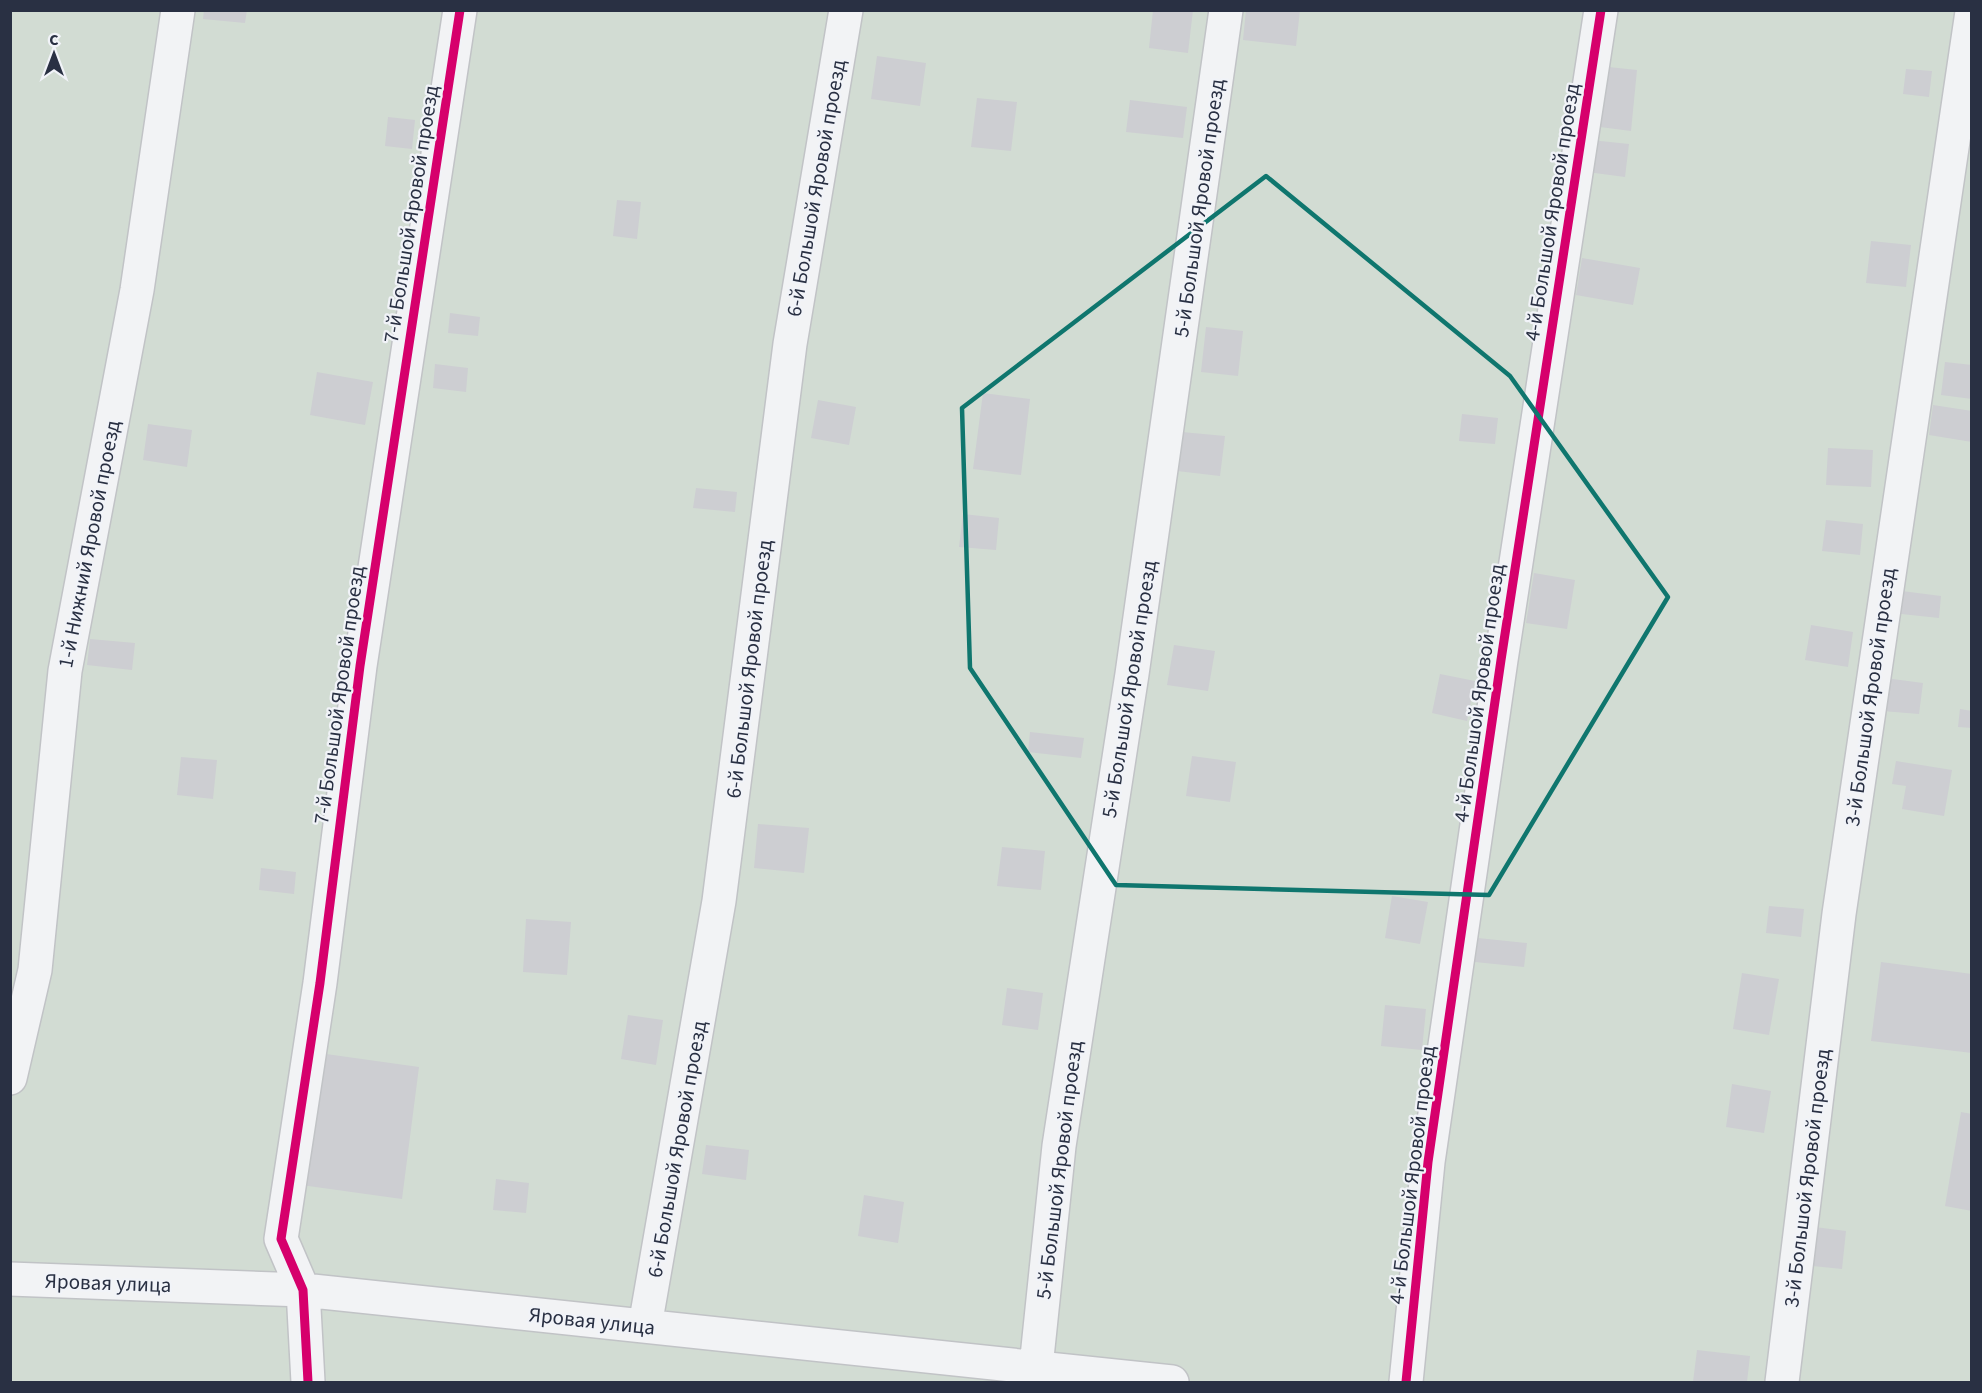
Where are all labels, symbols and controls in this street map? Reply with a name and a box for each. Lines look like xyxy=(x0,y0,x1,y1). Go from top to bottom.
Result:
north arrow xyxy=(24,24,84,84)
text: С xyxy=(49,29,59,51)
street label: 6-й Большой Яровой проезд xyxy=(779,57,853,319)
street label: 5-й Большой Яровой проезд xyxy=(1166,77,1232,339)
street label: 4-й Большой Яровой проезд xyxy=(1517,81,1587,343)
street label: 7-й Большой Яровой проезд xyxy=(376,83,446,345)
street label: 1-й Нижний Яровой проезд xyxy=(50,417,128,671)
street label: 6-й Большой Яровой проезд xyxy=(718,538,780,800)
street label: 5-й Большой Яровой проезд xyxy=(1094,558,1164,820)
street label: 4-й Большой Яровой проезд xyxy=(1446,562,1512,824)
street label: 7-й Большой Яровой проезд xyxy=(306,564,372,826)
street label: 3-й Большой Яровой проезд xyxy=(1837,566,1903,828)
street label: 6-й Большой Яровой проезд xyxy=(640,1018,714,1280)
street label: 5-й Большой Яровой проезд xyxy=(1028,1039,1090,1301)
street label: 4-й Большой Яровой проезд xyxy=(1381,1044,1443,1306)
street label: 3-й Большой Яровой проезд xyxy=(1776,1047,1838,1309)
street label: Яровая улица xyxy=(44,1266,172,1300)
street label: Яровая улица xyxy=(527,1299,657,1343)

